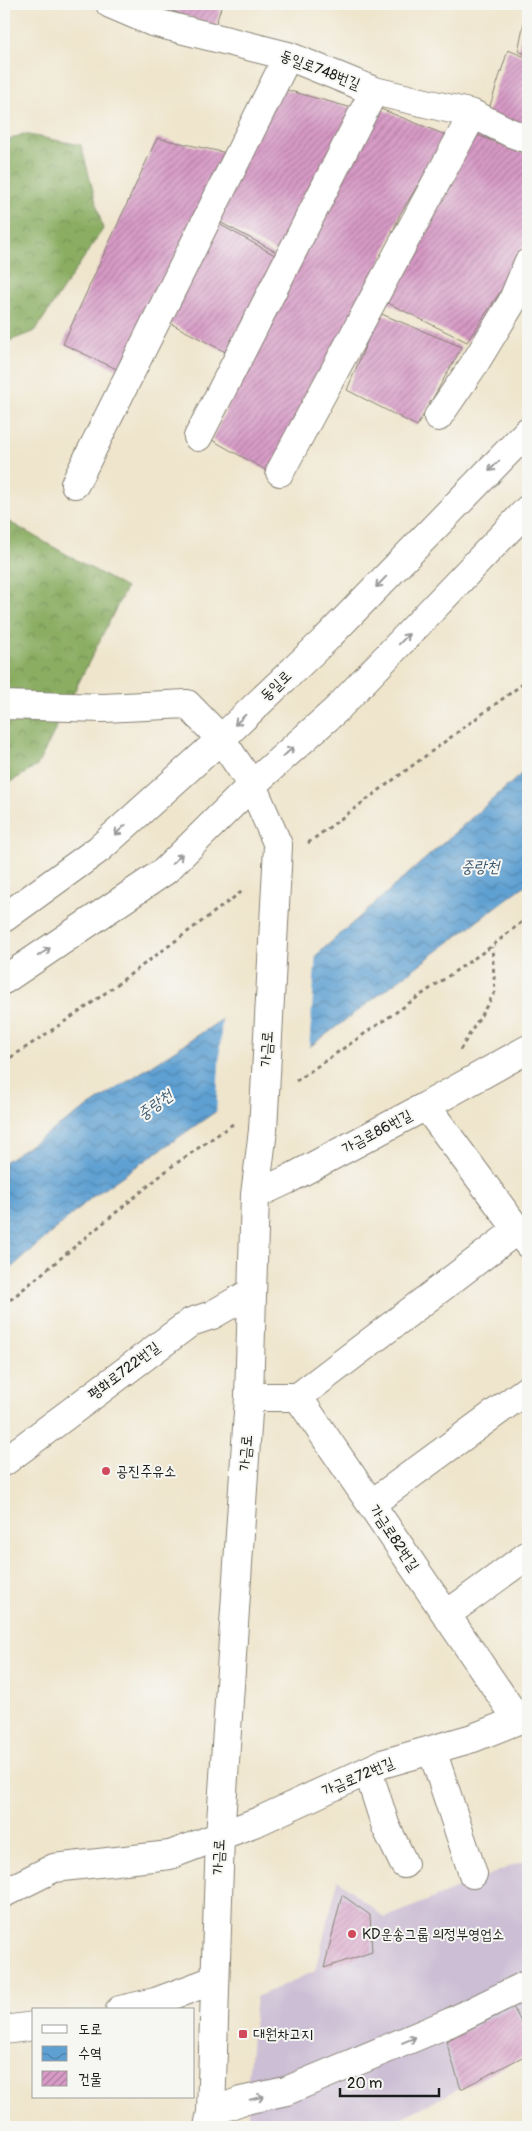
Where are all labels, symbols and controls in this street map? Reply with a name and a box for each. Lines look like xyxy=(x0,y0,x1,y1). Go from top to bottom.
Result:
street label: 동일로748번길 xyxy=(277,46,363,94)
one-way arrow xyxy=(488,459,500,472)
one-way arrow xyxy=(374,576,387,588)
one-way arrow xyxy=(398,632,410,645)
street label: 동일로 xyxy=(256,667,296,705)
one-way arrow xyxy=(234,714,246,727)
one-way arrow xyxy=(282,747,295,758)
one-way arrow xyxy=(113,824,126,836)
one-way arrow xyxy=(170,853,183,865)
water label: 중랑천 xyxy=(461,857,501,877)
one-way arrow xyxy=(37,947,51,958)
street label: 가금로 xyxy=(257,1030,277,1068)
water label: 중랑천 xyxy=(133,1084,178,1124)
street label: 가금로86번길 xyxy=(339,1106,415,1158)
street label: 평화로722번길 xyxy=(84,1338,164,1404)
street label: 가금로 xyxy=(235,1434,257,1472)
place label: 공진주유소 xyxy=(116,1462,176,1481)
marker: 공진주유소 xyxy=(100,1465,112,1477)
street label: 가금로82번길 xyxy=(365,1501,423,1575)
street label: 가금로72번길 xyxy=(319,1753,397,1801)
street label: 가금로 xyxy=(209,1839,229,1875)
place label: KD운송그룹 의정부영업소 xyxy=(362,1925,504,1944)
marker: KD운송그룹 의정부영업소 xyxy=(346,1928,358,1940)
legend xyxy=(32,2008,195,2098)
text: 도로 xyxy=(78,2020,102,2039)
place label: 대원차고지 xyxy=(253,2025,313,2044)
marker: 대원차고지 xyxy=(237,2028,249,2040)
one-way arrow xyxy=(401,2034,416,2044)
text: 수역 xyxy=(78,2044,102,2063)
scale bar xyxy=(340,2066,438,2098)
text: 건물 xyxy=(78,2070,102,2089)
text: 20 m xyxy=(347,2074,382,2093)
one-way arrow xyxy=(249,2093,265,2102)

